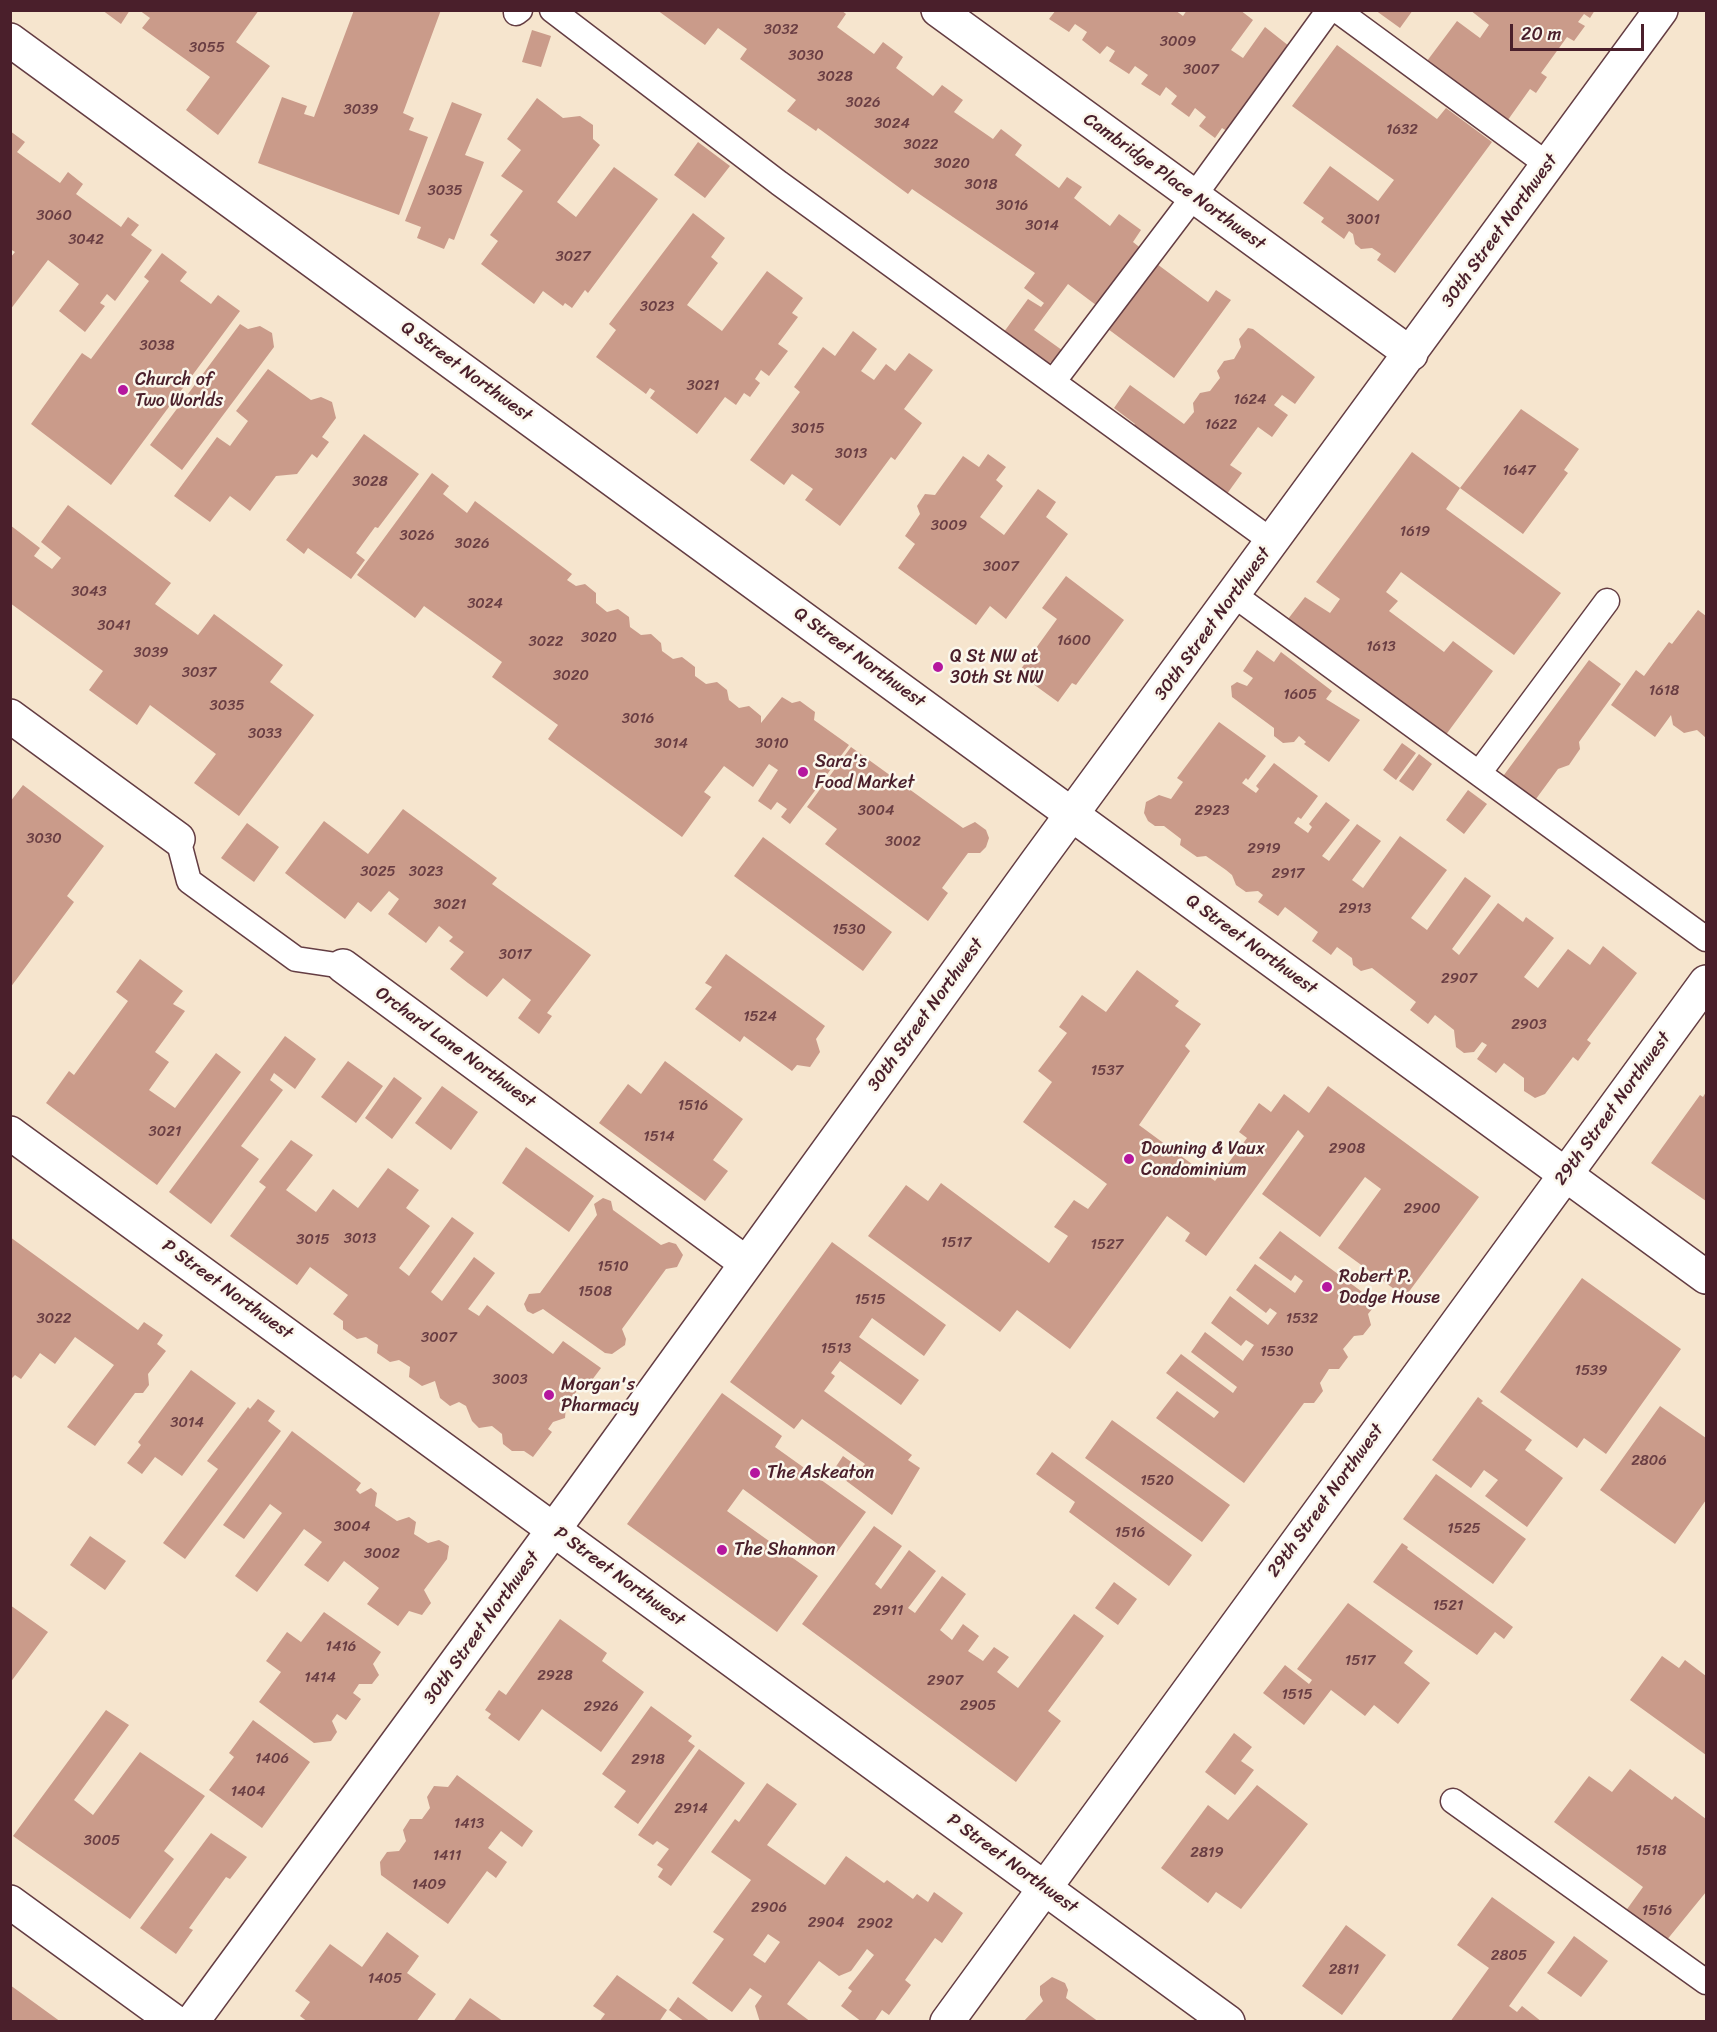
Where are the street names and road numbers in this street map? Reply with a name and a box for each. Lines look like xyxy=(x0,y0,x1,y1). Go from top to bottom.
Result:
street label: Cambridge Place Northwest xyxy=(1079,109,1269,255)
street label: 30th Street Northwest xyxy=(1437,150,1563,312)
street label: Q Street Northwest xyxy=(396,317,536,427)
street label: 30th Street Northwest xyxy=(1150,543,1276,705)
street label: Q Street Northwest xyxy=(789,603,929,713)
street label: Q Street Northwest xyxy=(1181,890,1321,1000)
street label: 30th Street Northwest xyxy=(863,934,989,1096)
street label: Orchard Lane Northwest xyxy=(371,983,539,1113)
street label: 29th Street Northwest xyxy=(1550,1028,1676,1190)
street label: P Street Northwest xyxy=(158,1235,296,1345)
street label: 29th Street Northwest xyxy=(1263,1420,1389,1582)
street label: P Street Northwest xyxy=(550,1522,688,1632)
street label: 30th Street Northwest xyxy=(419,1547,545,1709)
street label: P Street Northwest xyxy=(943,1809,1081,1919)

